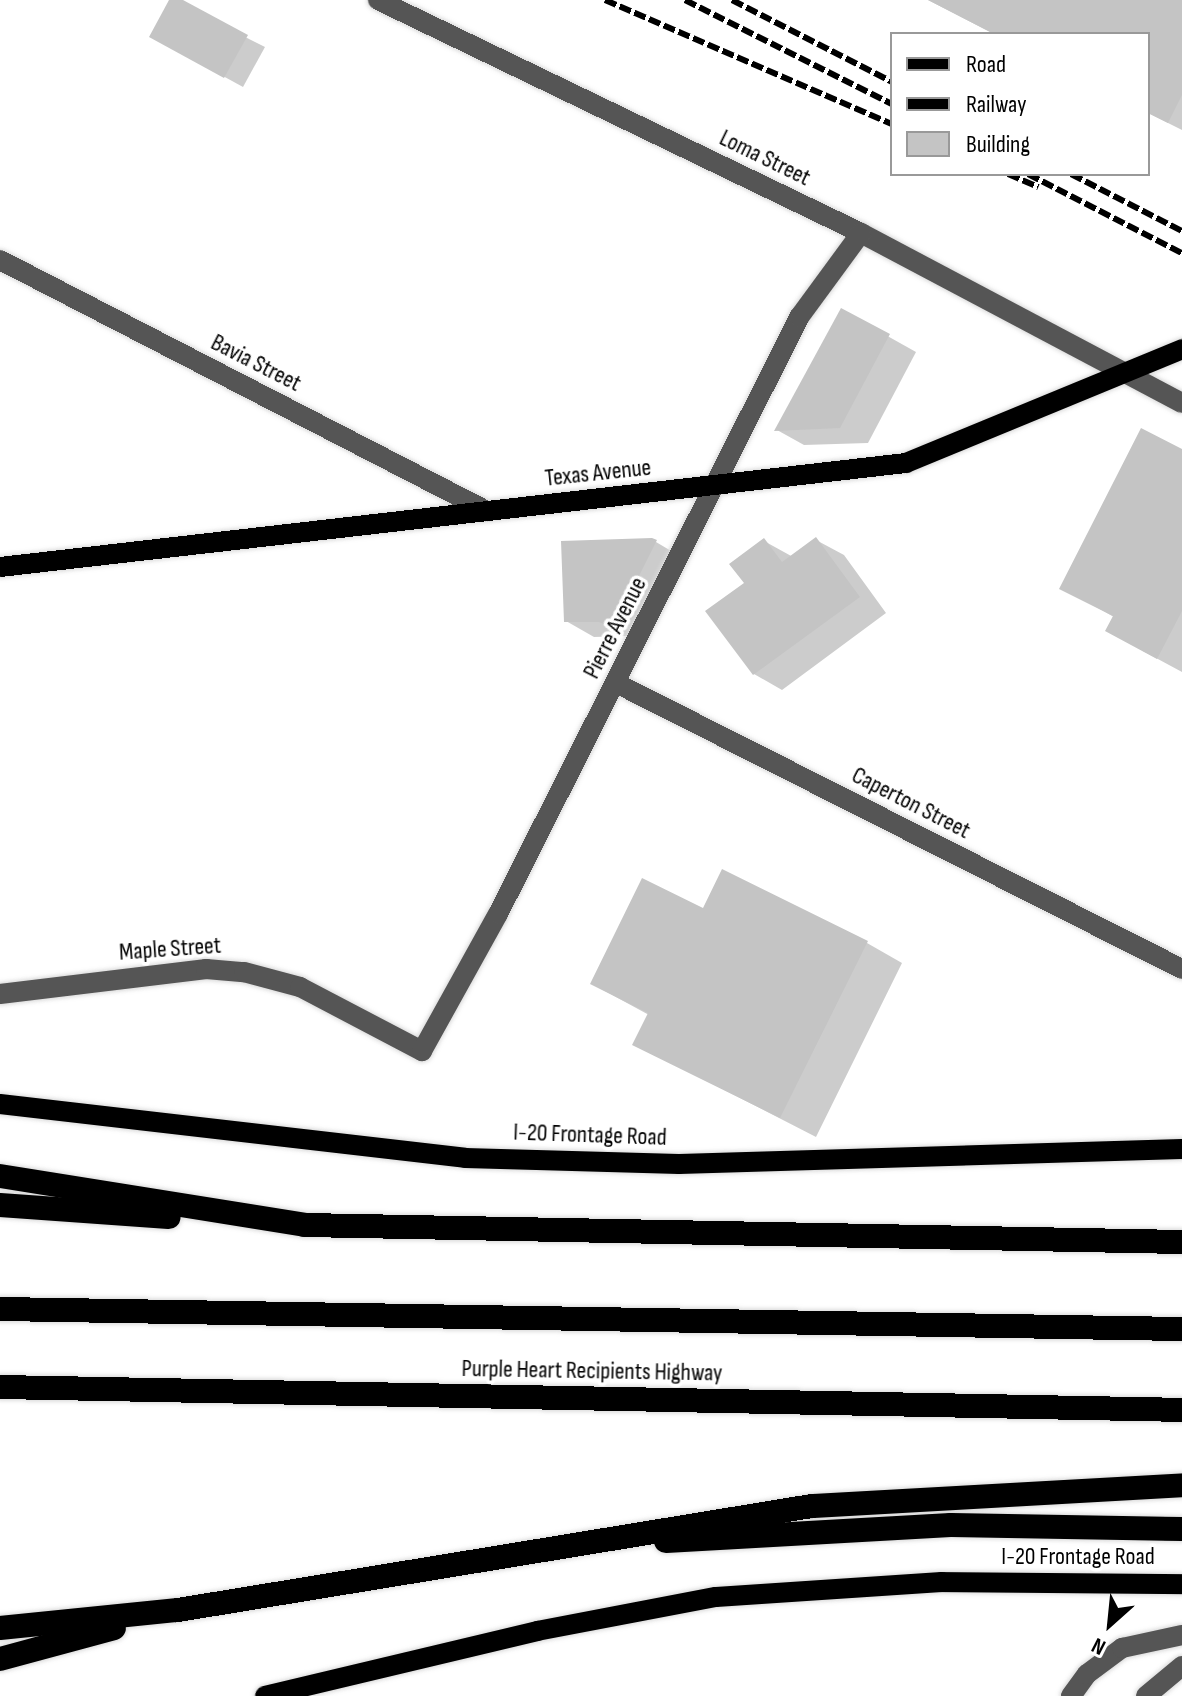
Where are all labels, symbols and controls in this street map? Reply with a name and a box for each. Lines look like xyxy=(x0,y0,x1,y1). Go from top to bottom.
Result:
legend xyxy=(890,32,1150,176)
text: Road xyxy=(966,50,1006,79)
text: Railway xyxy=(966,90,1026,119)
street label: Loma Street xyxy=(715,124,815,192)
text: Building xyxy=(966,130,1030,159)
street label: Bavia Street xyxy=(206,328,306,398)
street label: Texas Avenue xyxy=(543,453,653,493)
street label: Pierre Avenue xyxy=(577,573,653,683)
street label: Caperton Street xyxy=(847,761,975,845)
street label: Maple Street xyxy=(118,931,222,967)
street label: I-20 Frontage Road xyxy=(513,1118,667,1152)
street label: Purple Heart Recipients Highway xyxy=(461,1354,723,1388)
street label: I-20 Frontage Road xyxy=(1001,1543,1155,1571)
north arrow xyxy=(1070,1584,1150,1664)
text: N xyxy=(1088,1631,1110,1661)

